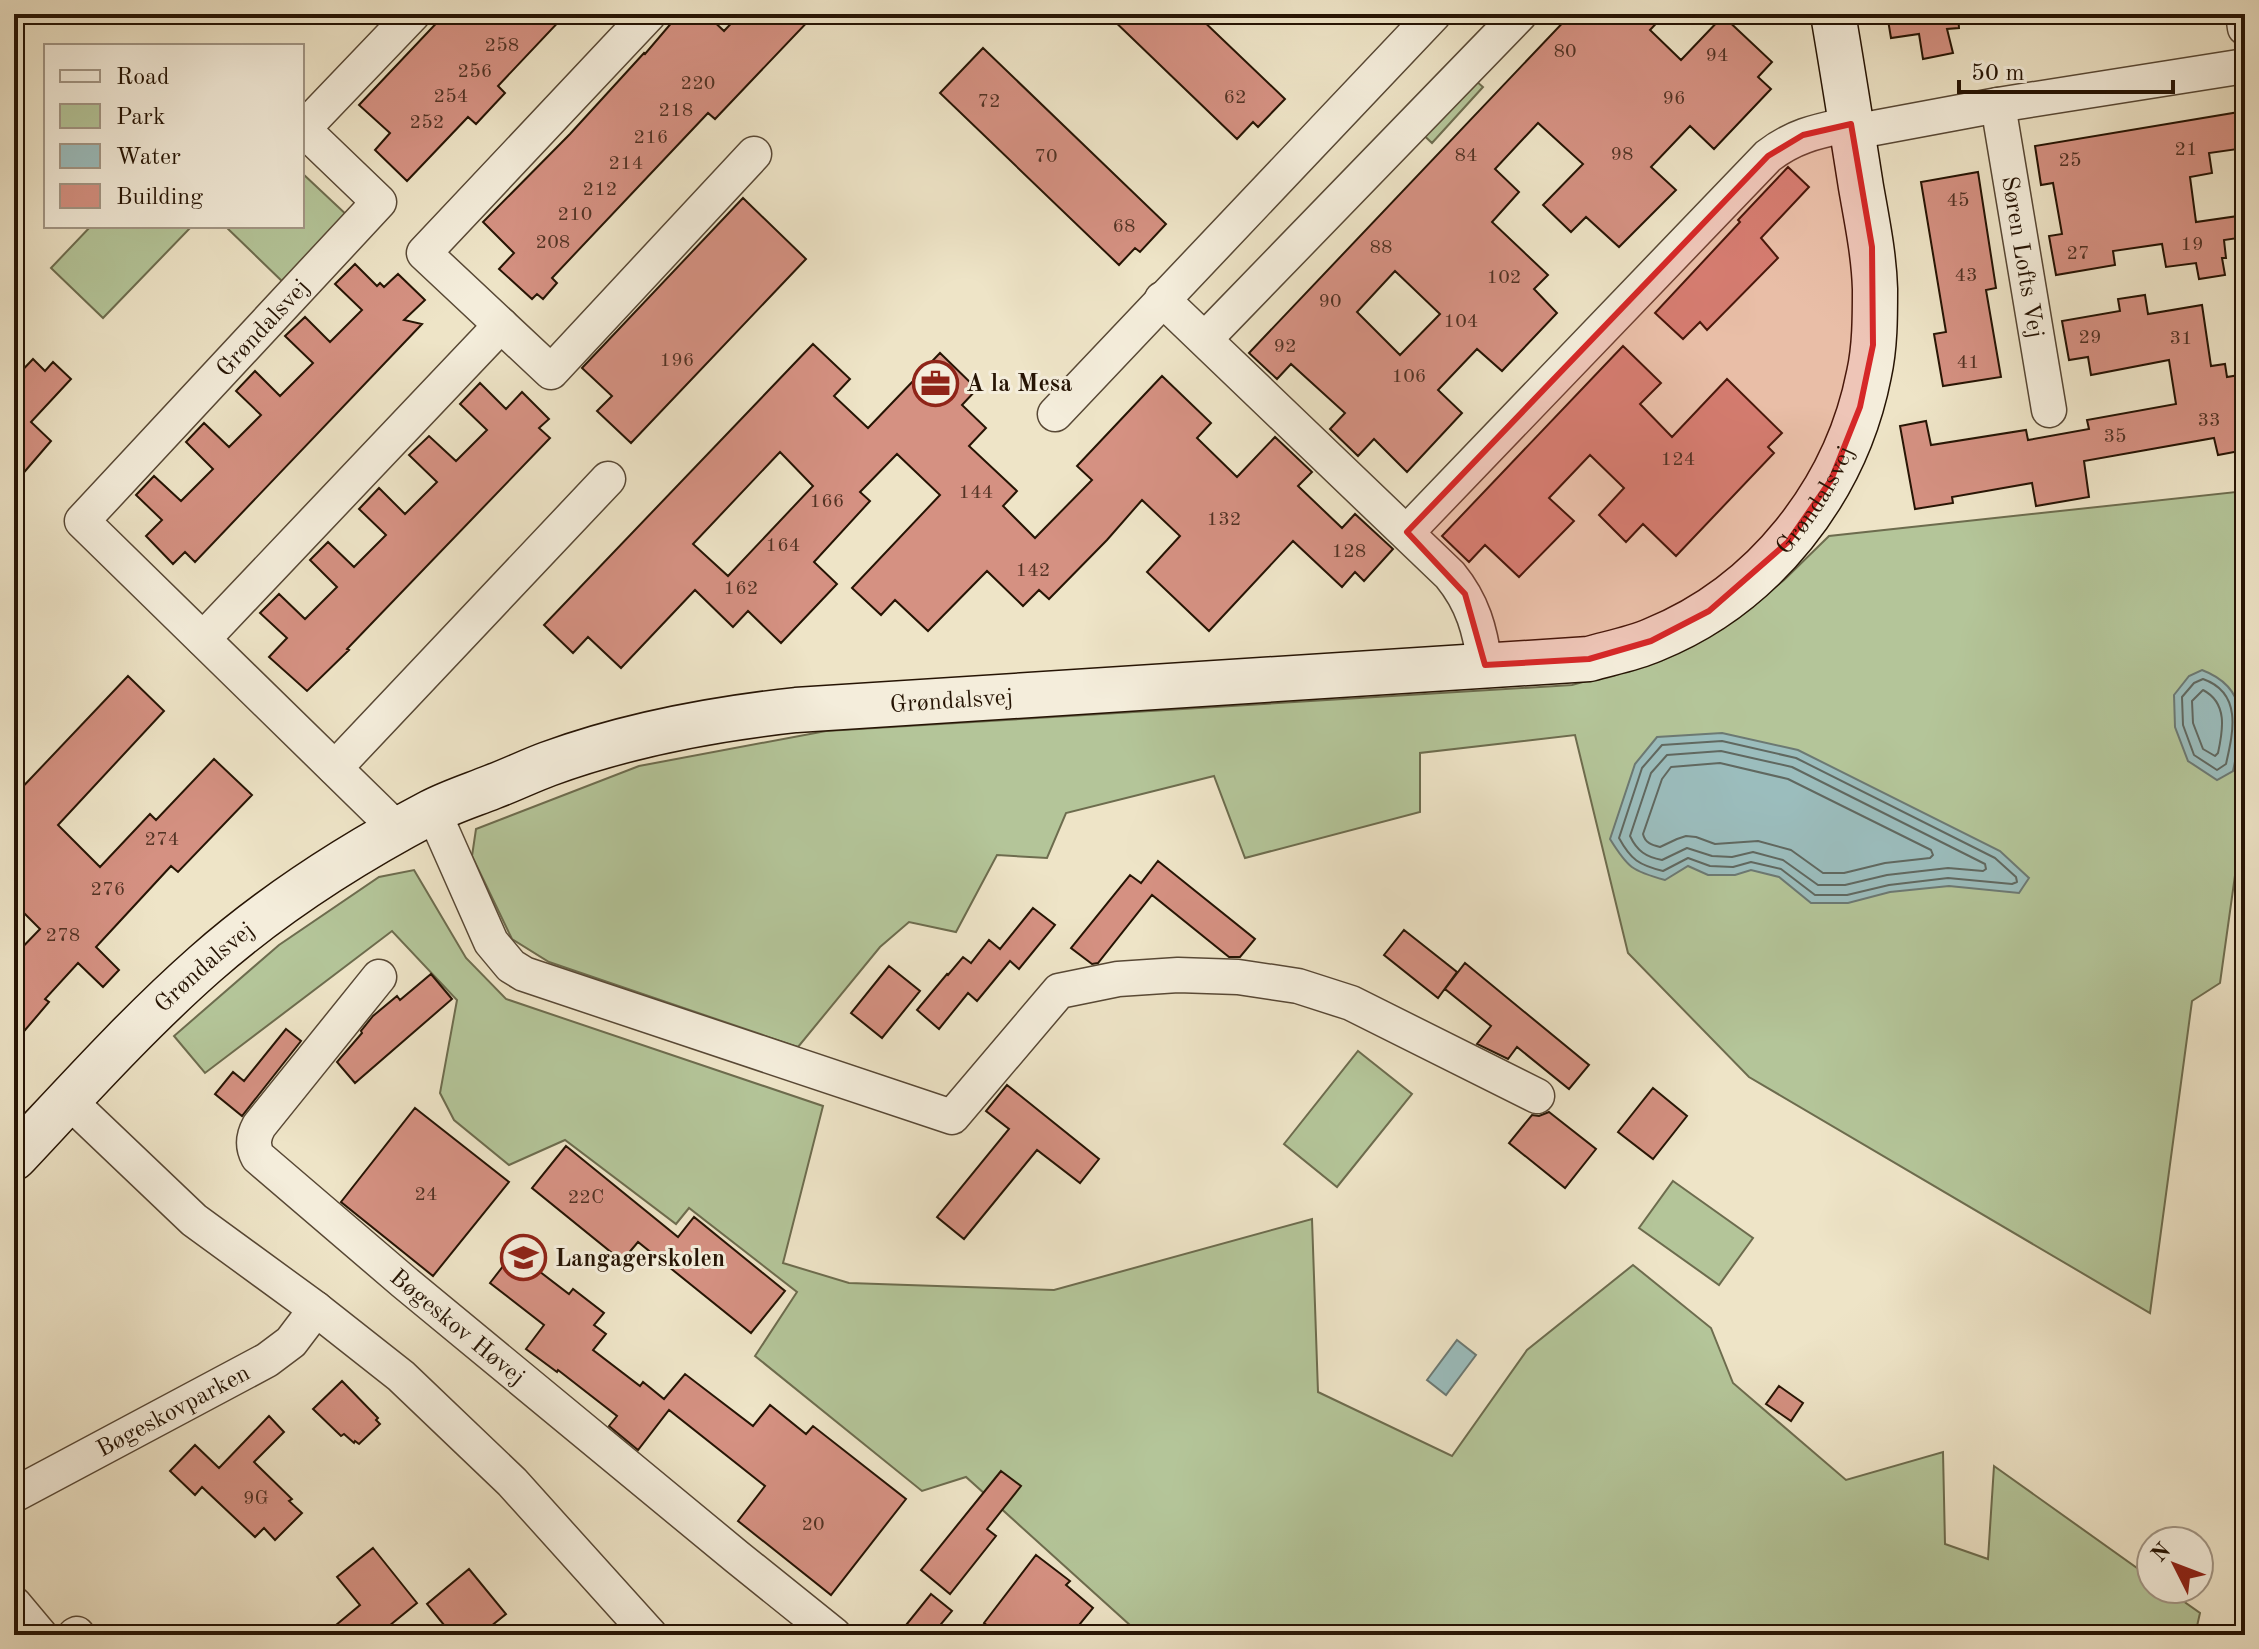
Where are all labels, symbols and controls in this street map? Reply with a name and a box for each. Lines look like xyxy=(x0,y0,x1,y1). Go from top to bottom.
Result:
house number: 258 xyxy=(485,36,519,56)
house number: 80 xyxy=(1553,42,1577,62)
legend xyxy=(44,44,304,228)
scale bar xyxy=(1959,44,2173,94)
house number: 94 xyxy=(1705,46,1729,66)
house number: 256 xyxy=(458,62,492,82)
text: 50 m xyxy=(1971,62,2025,86)
text: Road xyxy=(116,66,169,90)
house number: 220 xyxy=(681,74,715,94)
house number: 254 xyxy=(434,87,468,107)
house number: 62 xyxy=(1223,88,1247,108)
house number: 96 xyxy=(1662,89,1686,109)
house number: 72 xyxy=(977,92,1001,112)
house number: 218 xyxy=(659,101,693,121)
text: Park xyxy=(116,106,165,130)
house number: 252 xyxy=(410,113,444,133)
house number: 216 xyxy=(634,128,668,148)
house number: 21 xyxy=(2174,140,2198,160)
house number: 98 xyxy=(1610,145,1634,165)
text: Water xyxy=(116,146,181,170)
house number: 84 xyxy=(1454,146,1478,166)
house number: 70 xyxy=(1034,147,1058,167)
house number: 25 xyxy=(2058,151,2082,171)
house number: 214 xyxy=(609,154,643,174)
street label: Søren Lofts Vej xyxy=(1996,174,2047,340)
house number: 212 xyxy=(583,180,617,200)
text: Building xyxy=(116,186,203,210)
house number: 45 xyxy=(1946,191,1970,211)
house number: 210 xyxy=(558,205,592,225)
house number: 68 xyxy=(1112,217,1136,237)
house number: 208 xyxy=(536,233,570,253)
house number: 19 xyxy=(2180,235,2204,255)
house number: 88 xyxy=(1369,238,1393,258)
house number: 27 xyxy=(2066,244,2090,264)
house number: 43 xyxy=(1954,266,1978,286)
house number: 102 xyxy=(1487,268,1521,288)
street label: Grøndalsvej xyxy=(213,275,315,382)
house number: 90 xyxy=(1318,292,1342,312)
house number: 104 xyxy=(1444,312,1478,332)
house number: 29 xyxy=(2078,328,2102,348)
house number: 31 xyxy=(2169,329,2193,349)
house number: 92 xyxy=(1273,337,1297,357)
house number: 196 xyxy=(660,351,694,371)
house number: 41 xyxy=(1956,353,1980,373)
office icon: A la Mesa xyxy=(911,359,959,407)
house number: 106 xyxy=(1392,367,1426,387)
place label: A la Mesa xyxy=(966,373,1072,397)
house number: 33 xyxy=(2197,411,2221,431)
house number: 35 xyxy=(2103,427,2127,447)
street label: Grøndalsvej xyxy=(1772,443,1859,560)
house number: 124 xyxy=(1661,450,1695,470)
house number: 144 xyxy=(959,483,993,503)
house number: 166 xyxy=(810,492,844,512)
house number: 132 xyxy=(1207,510,1241,530)
house number: 164 xyxy=(766,536,800,556)
house number: 128 xyxy=(1332,542,1366,562)
house number: 142 xyxy=(1016,561,1050,581)
house number: 162 xyxy=(724,579,758,599)
street label: Grøndalsvej xyxy=(889,686,1014,718)
house number: 274 xyxy=(145,830,179,850)
house number: 276 xyxy=(91,880,125,900)
street label: Grøndalsvej xyxy=(151,918,259,1018)
house number: 278 xyxy=(46,926,80,946)
house number: 24 xyxy=(414,1185,438,1205)
house number: 22C xyxy=(568,1188,604,1208)
school or university icon: Langagerskolen xyxy=(500,1234,548,1282)
place label: Langagerskolen xyxy=(555,1248,725,1272)
street label: Bøgeskov Høvej xyxy=(385,1266,529,1390)
street label: Bøgeskovparken xyxy=(93,1361,254,1463)
house number: 9G xyxy=(243,1489,269,1509)
house number: 20 xyxy=(801,1515,825,1535)
north arrow xyxy=(2135,1525,2215,1605)
text: N xyxy=(2148,1539,2176,1567)

